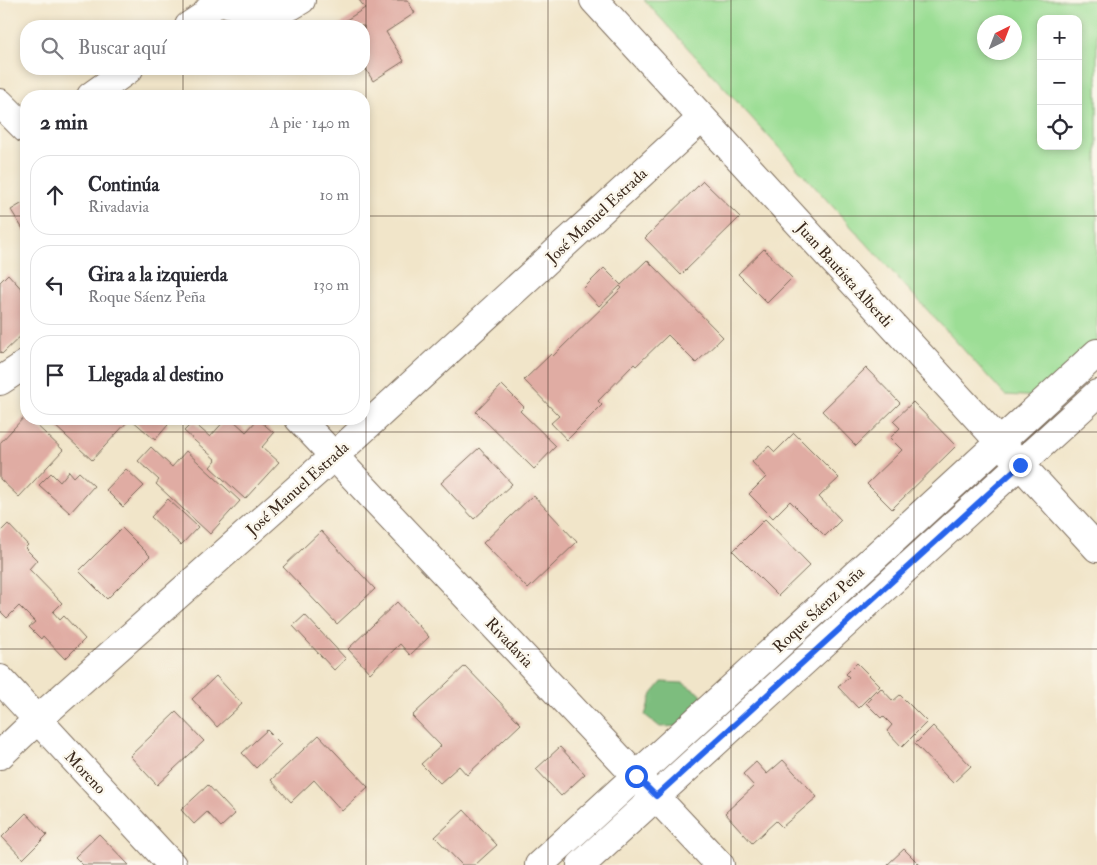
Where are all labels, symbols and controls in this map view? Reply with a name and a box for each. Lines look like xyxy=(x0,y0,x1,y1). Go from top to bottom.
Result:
north arrow xyxy=(977,15,1022,60)
map controls xyxy=(1037,15,1082,150)
button: + xyxy=(1037,15,1082,60)
search box xyxy=(20,20,370,75)
icon: search xyxy=(38,34,66,62)
text: Buscar aquí xyxy=(78,36,166,60)
button: − xyxy=(1037,60,1082,105)
button: locate xyxy=(1037,105,1082,150)
text: 2 min xyxy=(40,109,88,136)
text: A pie · 140 m xyxy=(269,113,350,133)
street label: José Manuel Estrada xyxy=(541,163,652,269)
text: Continúa xyxy=(88,173,159,197)
icon: ahead xyxy=(41,181,69,209)
text: 10 m xyxy=(319,185,349,205)
text: Rivadavia xyxy=(88,197,149,217)
street label: Juan Bautista Alberdi xyxy=(790,217,897,332)
text: Gira a la izquierda xyxy=(88,263,227,287)
icon: left xyxy=(41,271,69,299)
text: 130 m xyxy=(313,275,349,295)
text: Roque Sáenz Peña xyxy=(88,287,206,307)
icon: arrive xyxy=(41,361,69,389)
text: Llegada al destino xyxy=(88,363,223,387)
street label: José Manuel Estrada xyxy=(242,437,354,541)
route end xyxy=(1009,454,1032,477)
street label: Roque Sáenz Peña xyxy=(769,562,869,657)
street label: Rivadavia xyxy=(481,614,538,672)
street label: Moreno xyxy=(60,747,110,799)
route start xyxy=(625,765,648,788)

